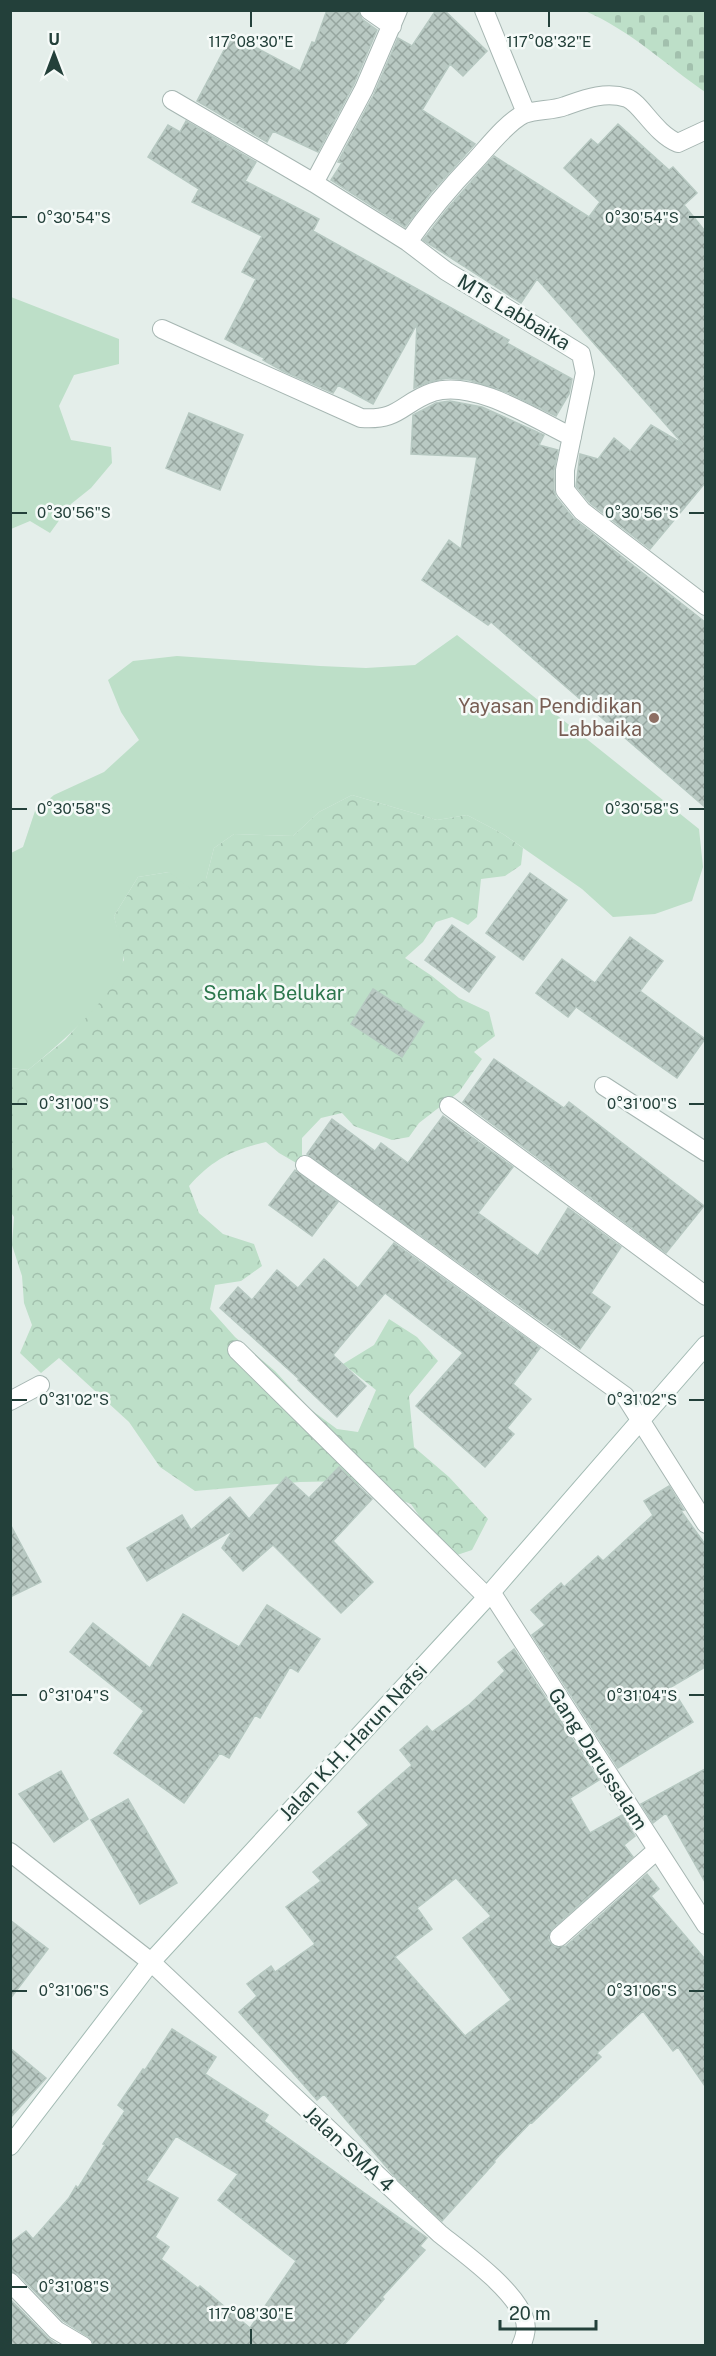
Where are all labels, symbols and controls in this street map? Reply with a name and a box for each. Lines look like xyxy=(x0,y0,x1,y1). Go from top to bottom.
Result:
north arrow xyxy=(24,24,84,84)
text: U xyxy=(48,30,60,49)
text: 117°08'30"E xyxy=(209,33,293,50)
text: 117°08'32"E xyxy=(507,33,591,50)
text: 0°30'54"S xyxy=(37,209,111,226)
text: 0°30'54"S xyxy=(605,209,679,226)
street label: MTs Labbaika xyxy=(453,269,575,355)
text: 0°30'56"S xyxy=(37,504,111,521)
text: 0°30'56"S xyxy=(605,504,679,521)
place label: Yayasan Pendidikan Labbaika xyxy=(458,694,642,741)
marker: Yayasan Pendidikan Labbaika xyxy=(647,711,661,725)
text: 0°30'58"S xyxy=(37,800,111,817)
text: 0°30'58"S xyxy=(605,800,679,817)
park label: Semak Belukar xyxy=(203,981,345,1005)
text: 0°31'00"S xyxy=(39,1095,109,1112)
text: 0°31'00"S xyxy=(607,1095,677,1112)
text: 0°31'02"S xyxy=(39,1391,109,1408)
text: 0°31'02"S xyxy=(607,1391,677,1408)
street label: Jalan K.H. Harun Nafsi xyxy=(274,1659,432,1825)
street label: Gang Darussalam xyxy=(543,1683,653,1835)
text: 0°31'04"S xyxy=(39,1687,109,1704)
text: 0°31'04"S xyxy=(607,1687,677,1704)
text: 0°31'06"S xyxy=(39,1982,109,1999)
text: 0°31'06"S xyxy=(607,1982,677,1999)
street label: Jalan SMA 4 xyxy=(299,2101,399,2197)
text: 0°31'08"S xyxy=(39,2278,109,2295)
scale bar xyxy=(500,2293,596,2331)
text: 20 m xyxy=(509,2303,551,2324)
text: 117°08'30"E xyxy=(209,2305,293,2322)

